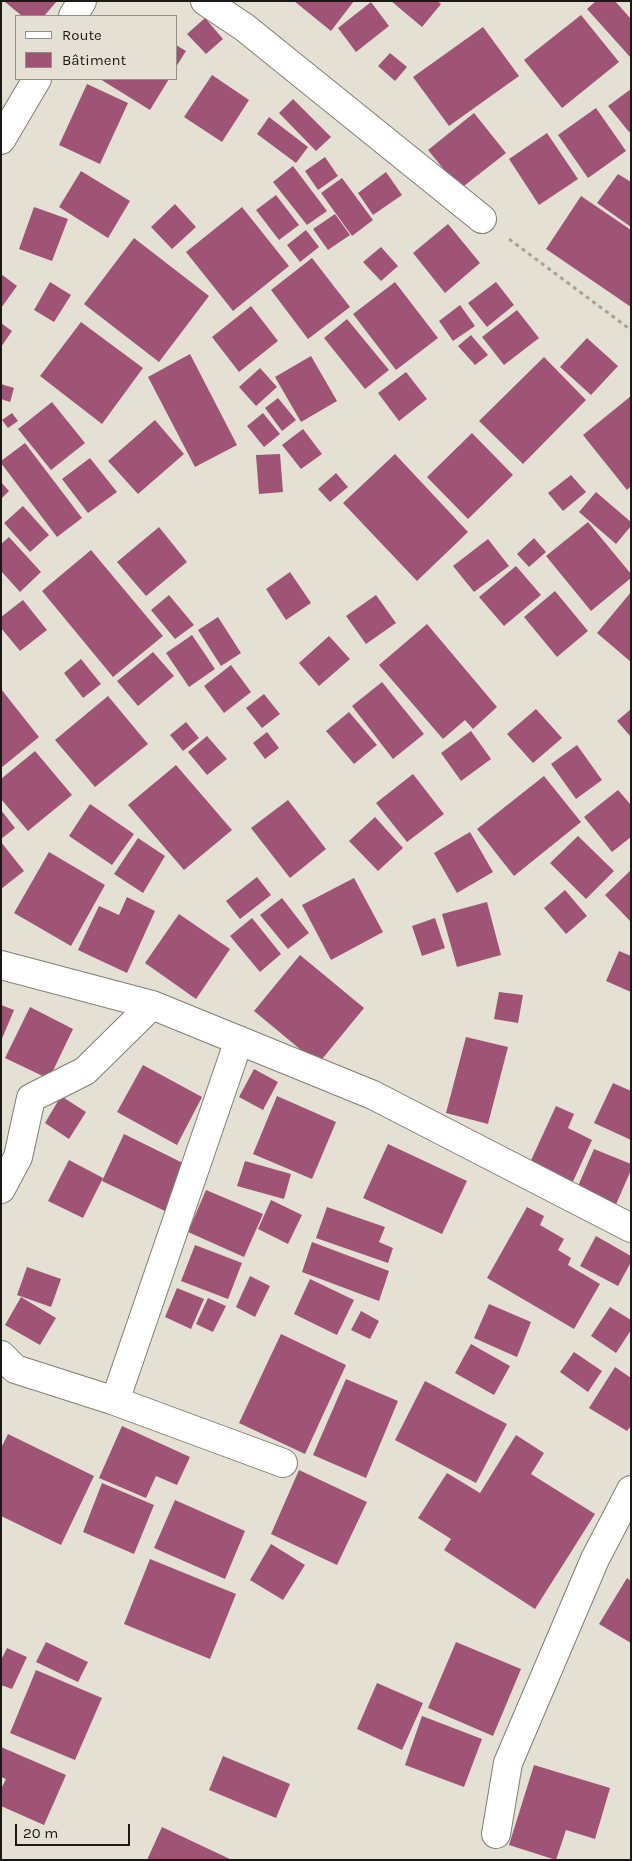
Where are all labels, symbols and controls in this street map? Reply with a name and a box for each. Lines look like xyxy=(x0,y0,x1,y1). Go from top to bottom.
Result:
legend xyxy=(15,15,178,80)
text: Route xyxy=(62,26,102,44)
text: Bâtiment xyxy=(62,51,126,69)
scale bar xyxy=(18,1814,132,1846)
text: 20 m xyxy=(23,1824,58,1842)

